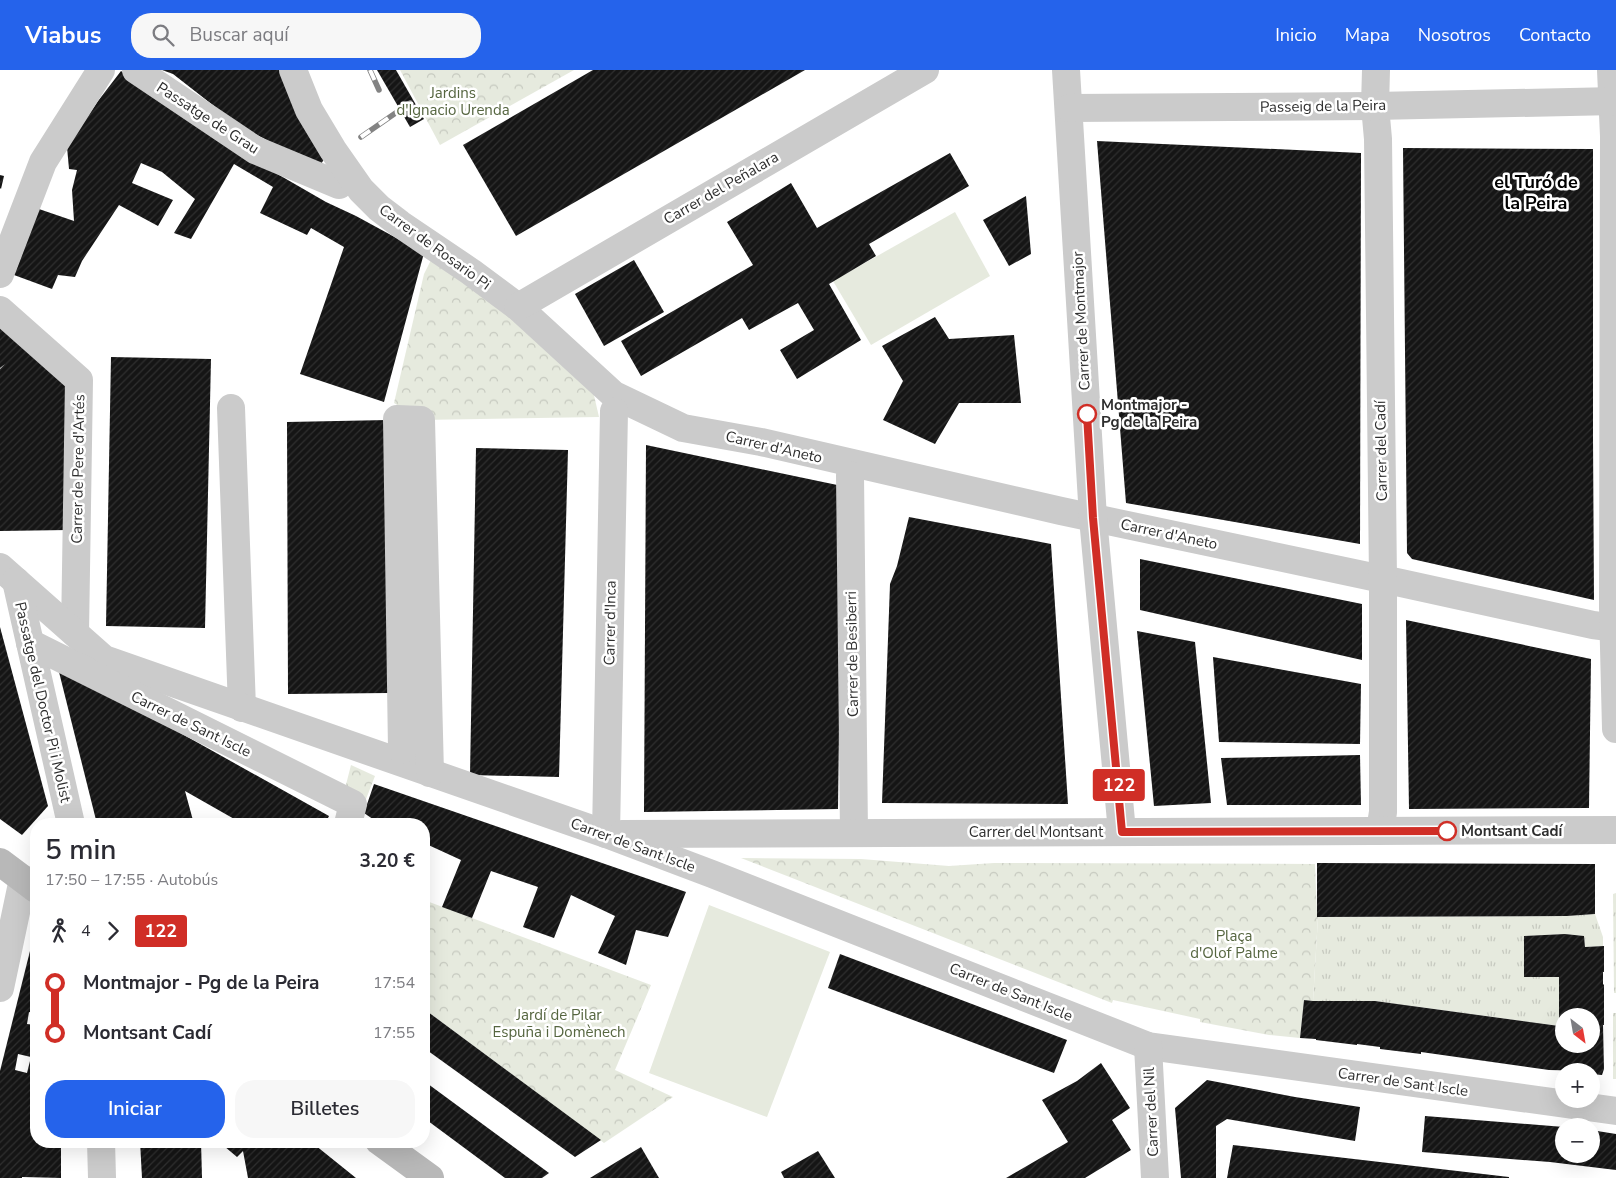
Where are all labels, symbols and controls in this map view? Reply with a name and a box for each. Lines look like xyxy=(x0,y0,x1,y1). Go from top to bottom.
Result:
search box xyxy=(131,13,481,58)
text: Viabus xyxy=(25,19,101,51)
icon: search xyxy=(149,21,177,49)
text: Buscar aquí xyxy=(189,22,289,48)
text: Inicio xyxy=(1275,23,1317,47)
text: Mapa xyxy=(1345,23,1390,47)
text: Nosotros xyxy=(1418,23,1491,47)
text: Contacto xyxy=(1519,23,1591,47)
street label: Passatge de Grau xyxy=(153,77,263,159)
park label: Jardins d'Ignacio Urenda xyxy=(396,83,510,120)
street label: Passeig de la Peira xyxy=(1260,95,1386,117)
street label: Carrer del Peñalara xyxy=(660,147,782,229)
district label: el Turó de la Peira xyxy=(1494,170,1578,215)
street label: Carrer de Rosario Pi xyxy=(375,200,495,294)
street label: Carrer de Montmajor xyxy=(1067,250,1095,391)
street label: Carrer de Pere d'Artés xyxy=(67,394,89,544)
place label: Montmajor - Pg de la Peira xyxy=(1101,395,1197,432)
street label: Carrer del Cadí xyxy=(1370,399,1392,502)
marker: Montmajor - Pg de la Peira xyxy=(1077,404,1097,424)
street label: Carrer d'Aneto xyxy=(724,426,824,468)
street label: Carrer d'Aneto xyxy=(1119,514,1219,554)
street label: Carrer d'Inca xyxy=(599,580,621,666)
street label: Carrer de Besiberri xyxy=(841,591,863,717)
street label: Passatge del Doctor Pi i Molist xyxy=(10,600,76,805)
street label: Carrer de Sant Iscle xyxy=(128,686,254,762)
line badge: 122 xyxy=(1090,769,1148,801)
text: 122 xyxy=(1103,773,1135,797)
street label: Carrer de Sant Iscle xyxy=(568,813,698,877)
marker: Montsant Cadí xyxy=(1437,821,1457,841)
place label: Montsant Cadí xyxy=(1461,821,1563,841)
street label: Carrer del Montsant xyxy=(969,822,1104,842)
text: 5 min xyxy=(45,831,116,869)
text: 3.20 € xyxy=(360,848,415,874)
text: 17:50 – 17:55 · Autobús xyxy=(45,869,218,891)
icon: walk xyxy=(45,917,73,945)
icon: forward xyxy=(99,917,127,945)
text: 122 xyxy=(145,919,177,943)
text: 4 xyxy=(81,920,91,942)
park label: Plaça d'Olof Palme xyxy=(1190,926,1278,963)
street label: Carrer de Sant Iscle xyxy=(946,958,1076,1026)
text: Montmajor - Pg de la Peira xyxy=(83,970,319,996)
text: 17:54 xyxy=(373,972,415,994)
park label: Jardí de Pilar Espuña i Domènech xyxy=(493,1005,625,1042)
north arrow xyxy=(1555,1008,1600,1052)
map controls xyxy=(1555,1008,1600,1163)
text: Montsant Cadí xyxy=(83,1020,211,1046)
text: 17:55 xyxy=(373,1022,415,1044)
street label: Carrer de Sant Iscle xyxy=(1337,1063,1469,1101)
button: + xyxy=(1555,1063,1600,1108)
street label: Carrer del Nil xyxy=(1139,1066,1163,1157)
button: Iniciar xyxy=(45,1080,225,1138)
button: Billetes xyxy=(235,1080,415,1138)
button: − xyxy=(1555,1118,1600,1163)

